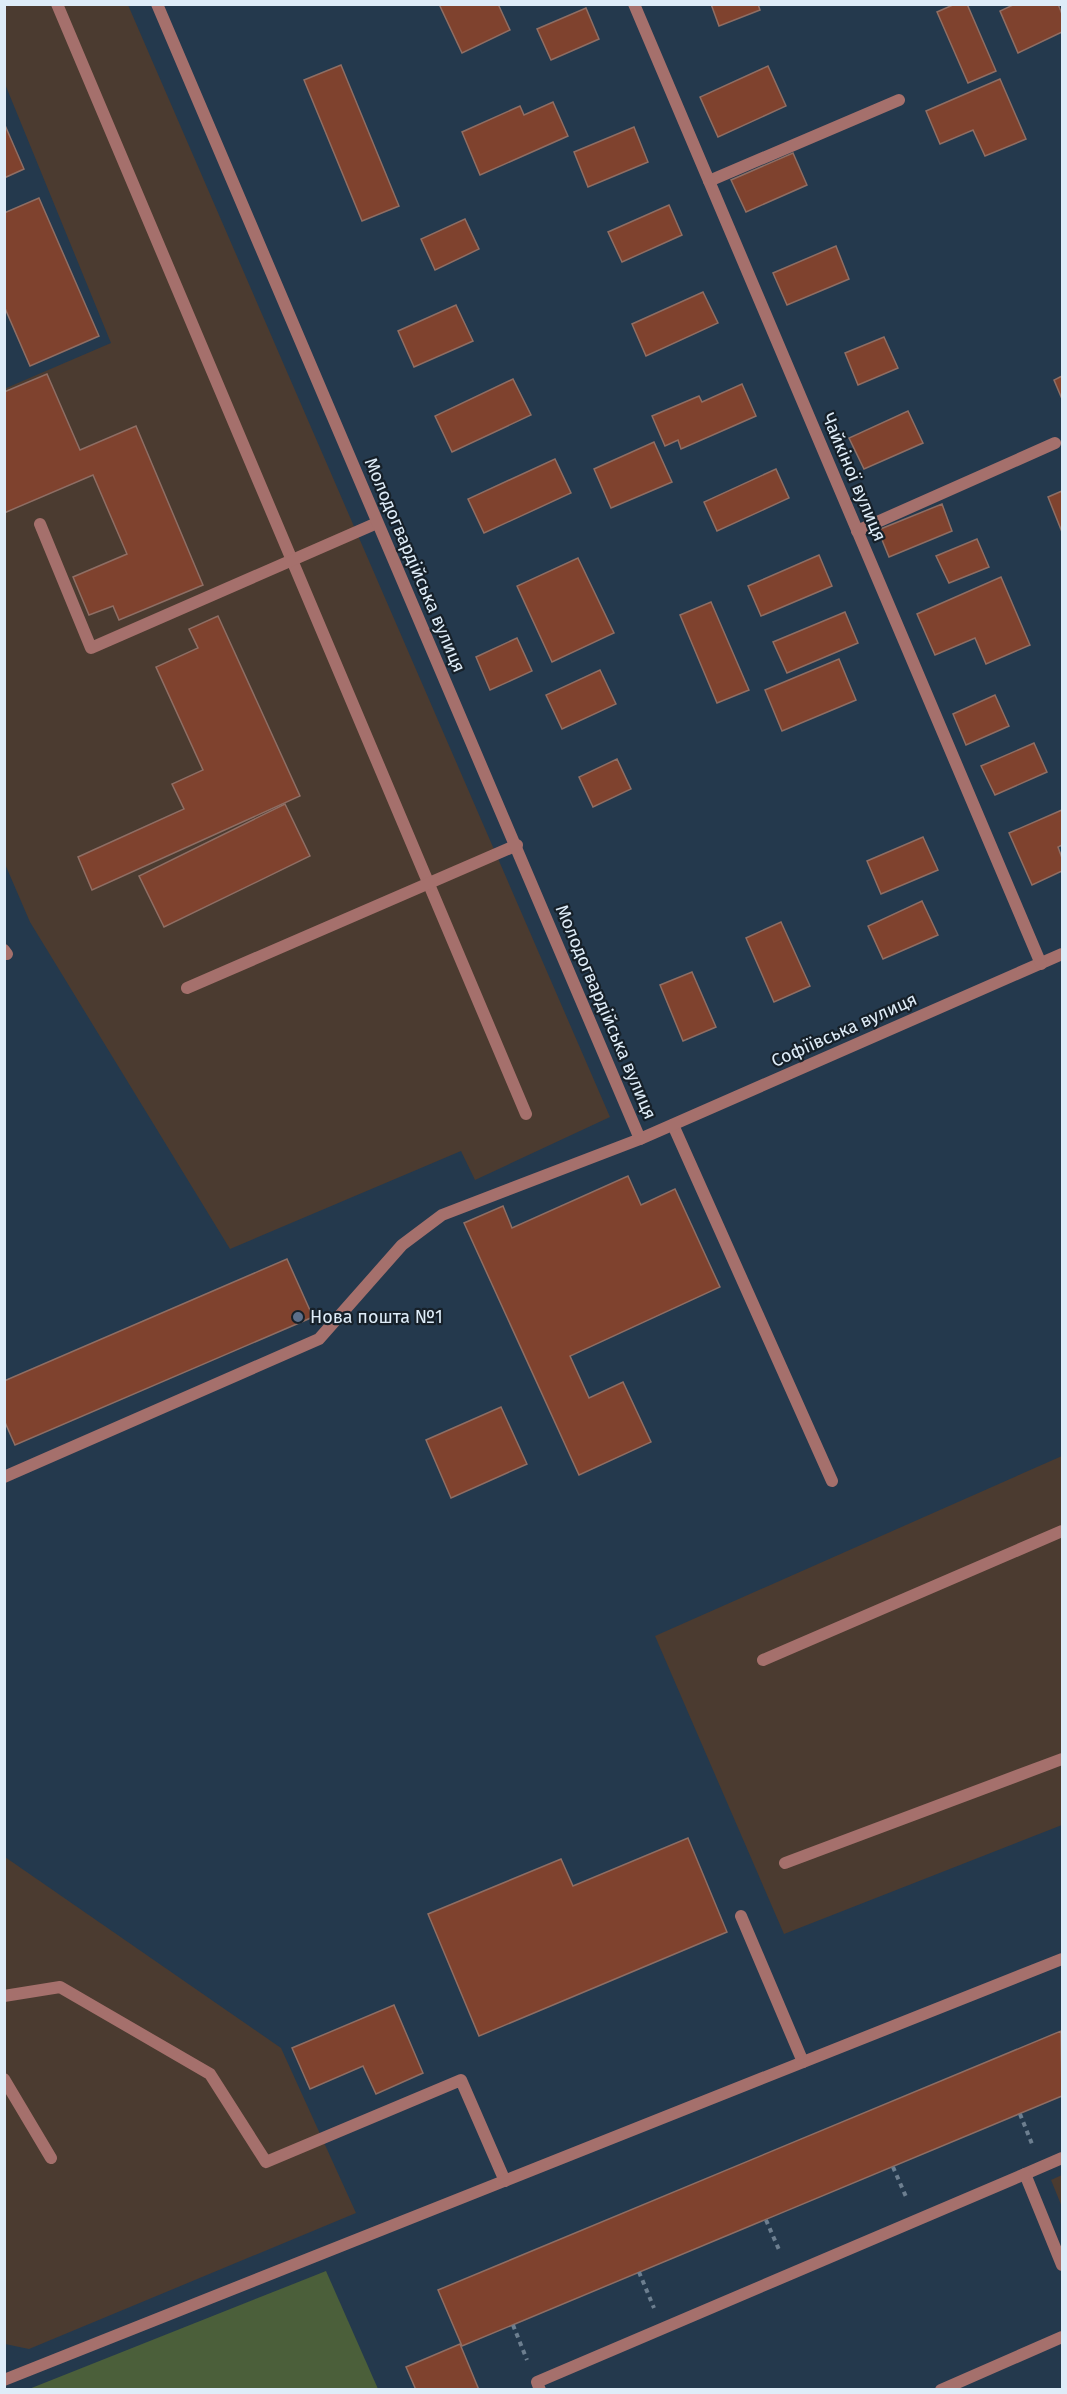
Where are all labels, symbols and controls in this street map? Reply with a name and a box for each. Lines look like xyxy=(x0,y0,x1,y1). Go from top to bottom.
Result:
street label: Чайкіної вулиця xyxy=(817,410,891,544)
street label: Молодогвардійська вулиця xyxy=(360,454,470,676)
street label: Молодогвардійська вулиця xyxy=(551,901,661,1123)
street label: Софіївська вулиця xyxy=(768,988,920,1072)
place label: Нова пошта №1 xyxy=(310,1306,443,1328)
marker: Нова пошта №1 xyxy=(291,1310,305,1324)

